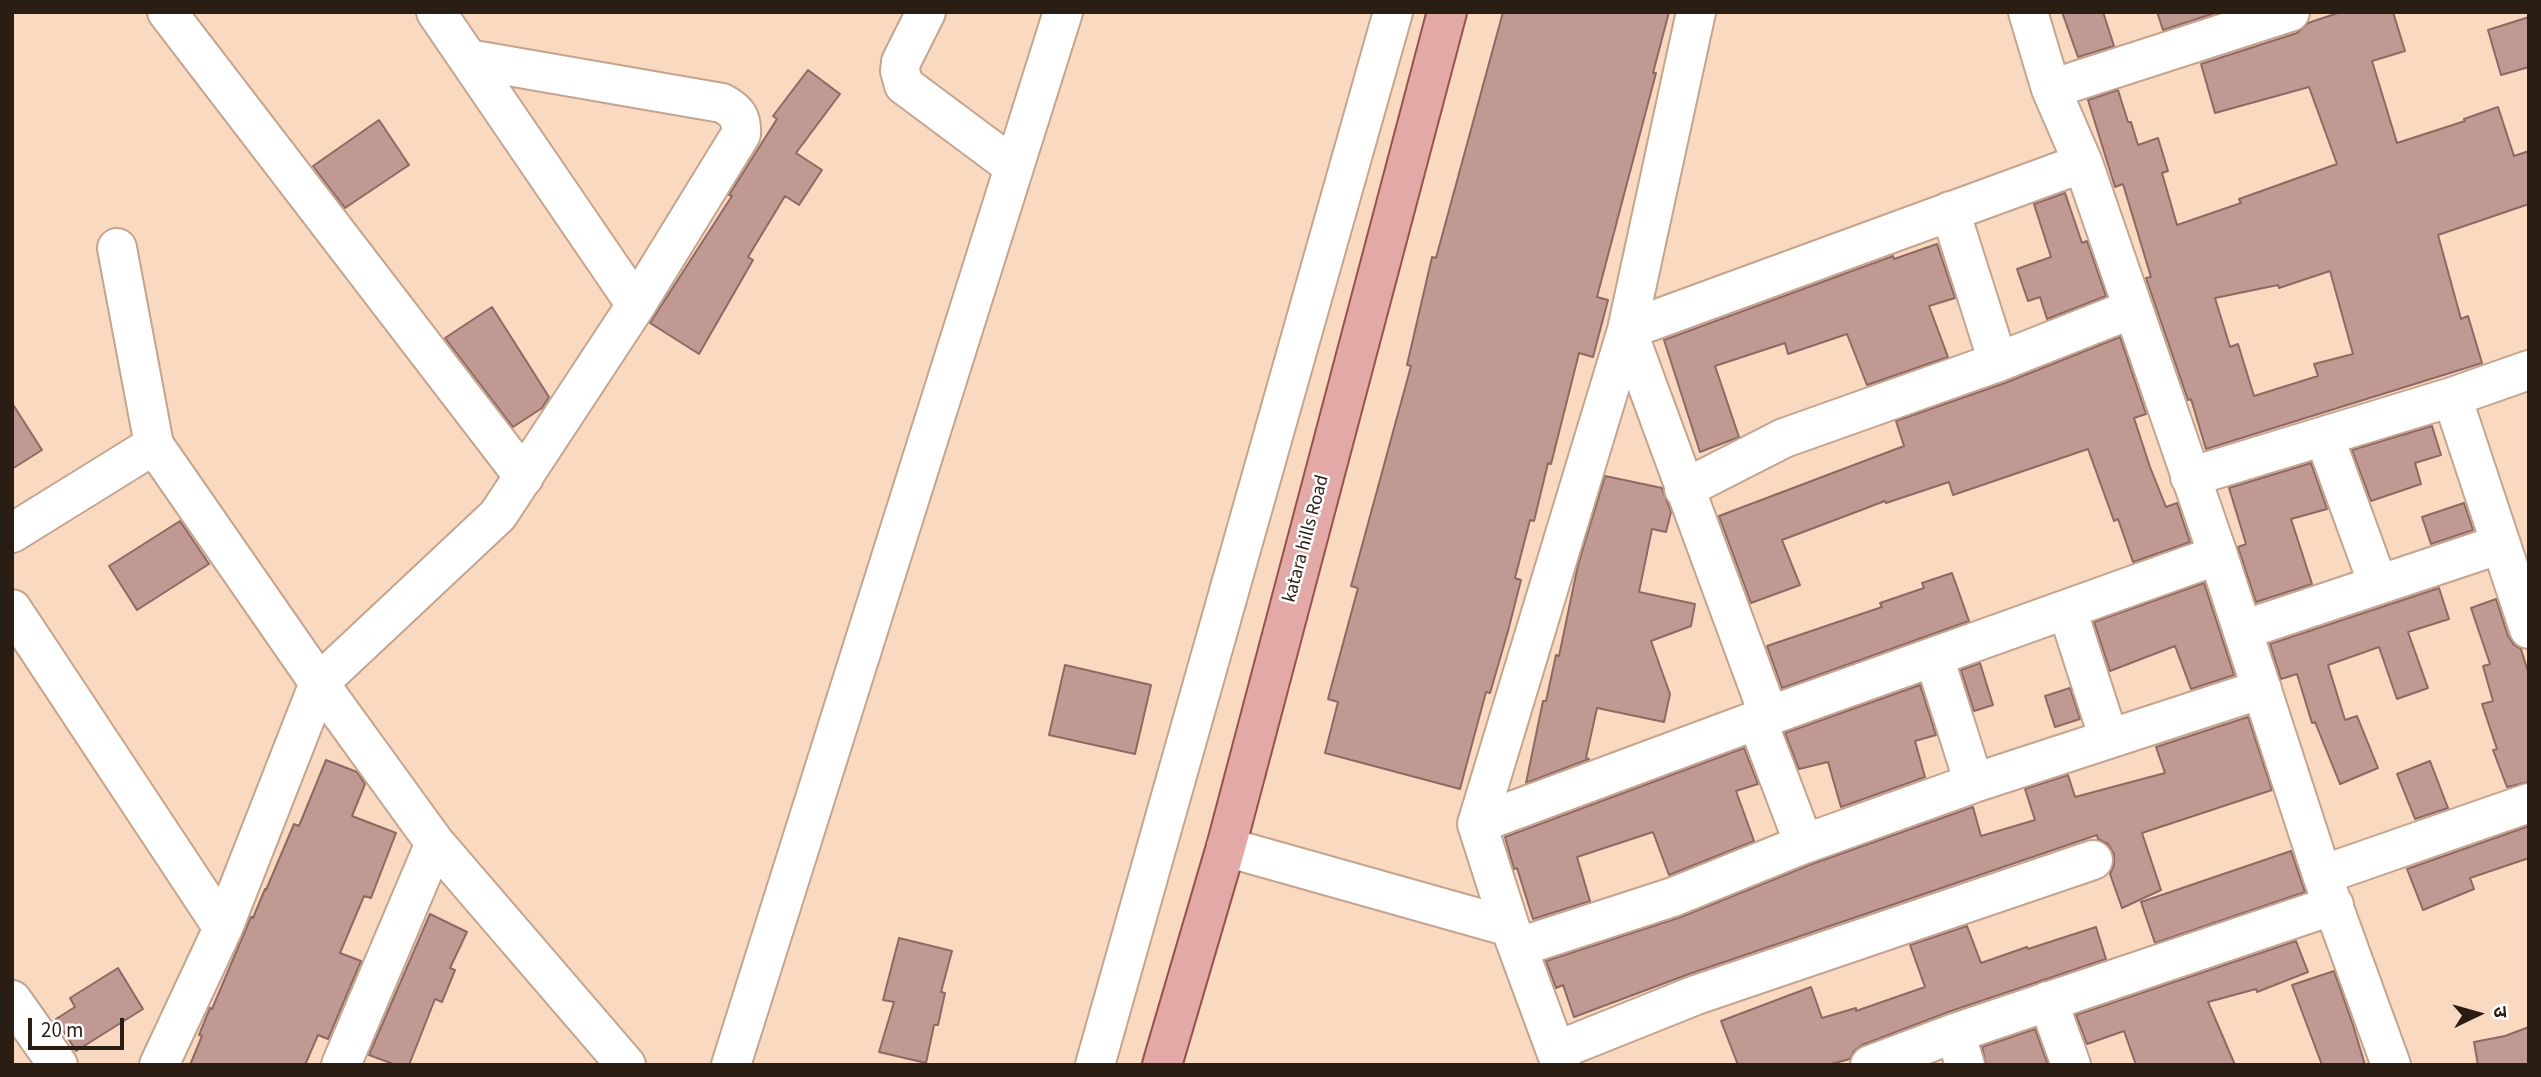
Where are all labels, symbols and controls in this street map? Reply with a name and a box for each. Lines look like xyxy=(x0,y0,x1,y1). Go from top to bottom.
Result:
street label: katara hills Road xyxy=(1279,473,1335,605)
north arrow xyxy=(2443,979,2513,1049)
scale bar xyxy=(32,1004,128,1048)
text: उ xyxy=(2485,1005,2513,1019)
text: 20 m xyxy=(41,1015,83,1045)

